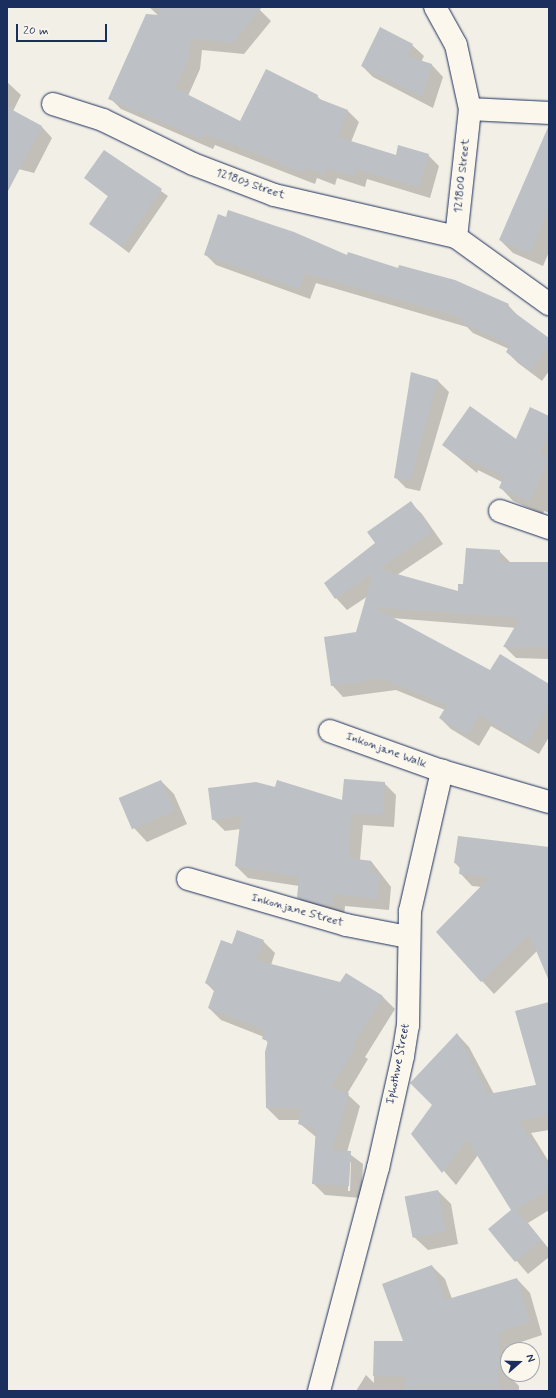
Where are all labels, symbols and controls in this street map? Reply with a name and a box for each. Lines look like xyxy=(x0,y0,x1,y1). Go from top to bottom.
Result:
scale bar xyxy=(18,16,109,42)
text: 20 m xyxy=(23,23,49,39)
street label: 121800 Street xyxy=(452,138,474,214)
street label: 121803 Street xyxy=(213,166,287,204)
street label: Inkonjane Walk xyxy=(343,730,429,772)
street label: Inkonjane Street xyxy=(250,891,344,931)
street label: Iphothwe Street xyxy=(384,1022,414,1106)
north arrow xyxy=(500,1342,540,1382)
text: N xyxy=(523,1352,538,1364)

